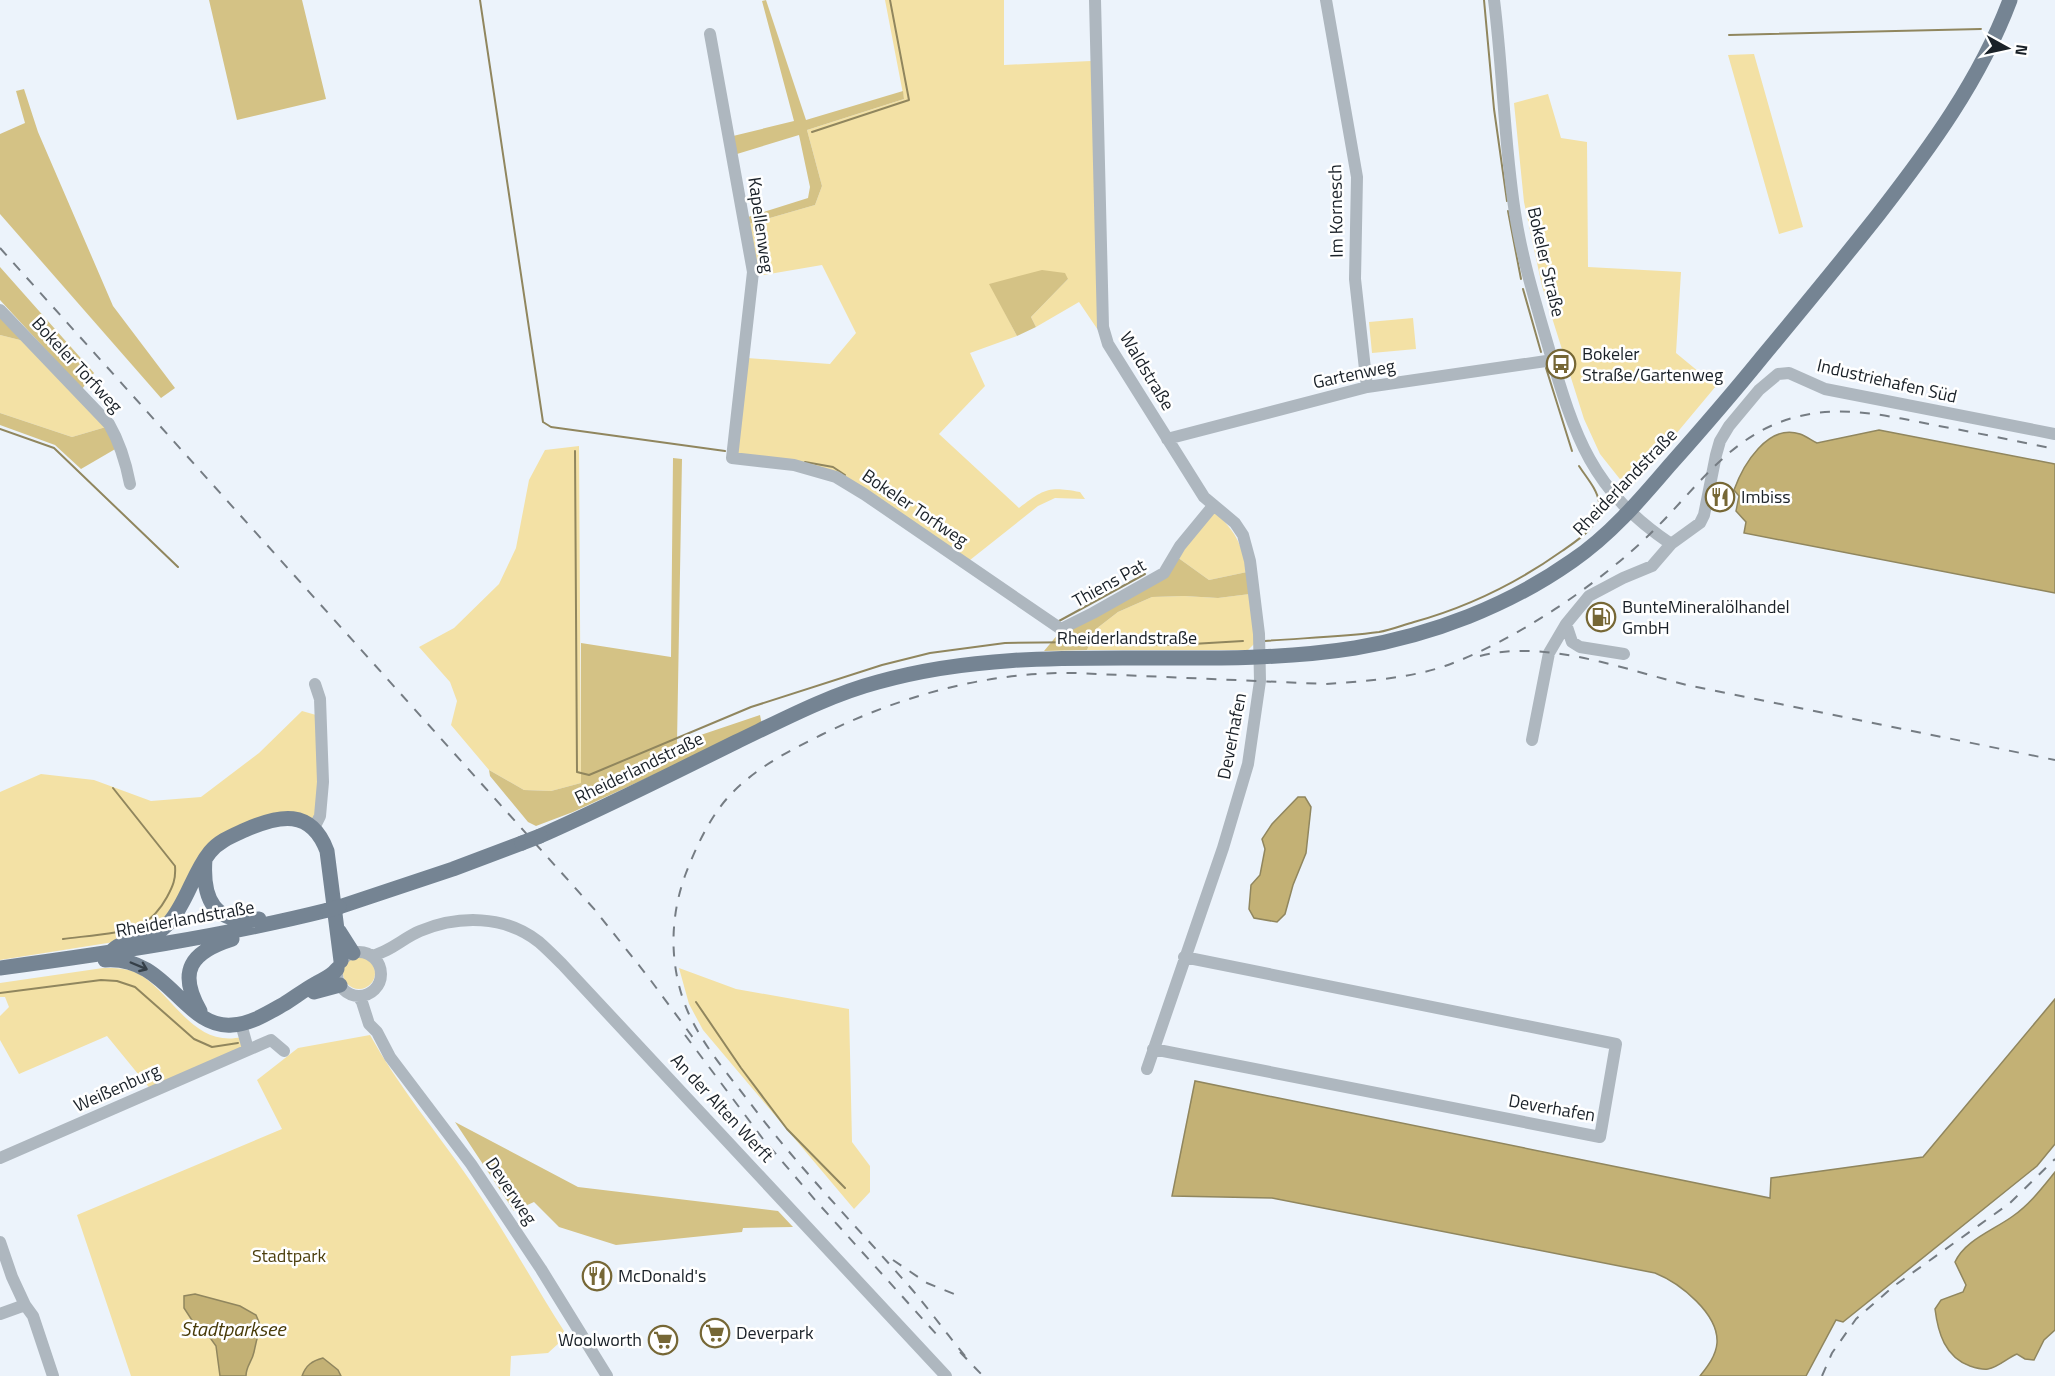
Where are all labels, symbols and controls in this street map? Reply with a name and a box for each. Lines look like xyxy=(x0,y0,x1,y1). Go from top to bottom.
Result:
north arrow xyxy=(1977,18,2037,78)
text: N xyxy=(2009,43,2035,57)
street label: Im Kornesch xyxy=(1321,164,1350,258)
street label: Kapellenweg xyxy=(741,175,782,275)
street label: Bokeler Straße xyxy=(1521,204,1572,320)
street label: Bokeler Torfweg xyxy=(26,310,129,419)
street label: Waldstraße xyxy=(1113,326,1182,415)
place label: Bokeler Straße/Gartenweg xyxy=(1582,340,1723,388)
bus stop icon: Bokeler Straße/Gartenweg xyxy=(1545,348,1577,380)
street label: Industriehafen Süd xyxy=(1814,351,1960,410)
street label: Gartenweg xyxy=(1310,352,1397,395)
street label: Rheiderlandstraße xyxy=(1566,422,1683,542)
street label: Bokeler Torfweg xyxy=(857,462,974,553)
restaurant icon: Imbiss xyxy=(1704,481,1736,513)
place label: Imbiss xyxy=(1741,483,1791,510)
street label: Thiens Pat xyxy=(1067,551,1151,614)
place label: BunteMineralölhandel GmbH xyxy=(1622,593,1790,641)
fuel station icon: BunteMineralölhandel GmbH xyxy=(1585,601,1617,633)
street label: Rheiderlandstraße xyxy=(1057,624,1197,651)
street label: Deverhafen xyxy=(1210,690,1253,781)
street label: Rheiderlandstraße xyxy=(570,725,708,810)
street label: Rheiderlandstraße xyxy=(113,893,256,944)
one-way arrow xyxy=(129,961,147,972)
street label: An der Alten Werft xyxy=(665,1047,781,1169)
street label: Weißenburg xyxy=(69,1056,164,1119)
street label: Deverhafen xyxy=(1507,1087,1598,1128)
street label: Deverweg xyxy=(479,1152,544,1230)
park label: Stadtpark xyxy=(252,1242,326,1269)
restaurant icon: McDonald's xyxy=(581,1260,613,1292)
place label: McDonald's xyxy=(618,1262,706,1289)
water label: Stadtparksee xyxy=(181,1313,287,1344)
supermarket icon: Deverpark xyxy=(699,1317,731,1349)
place label: Deverpark xyxy=(736,1319,814,1346)
supermarket icon: Woolworth xyxy=(647,1324,679,1356)
place label: Woolworth xyxy=(558,1326,642,1353)

